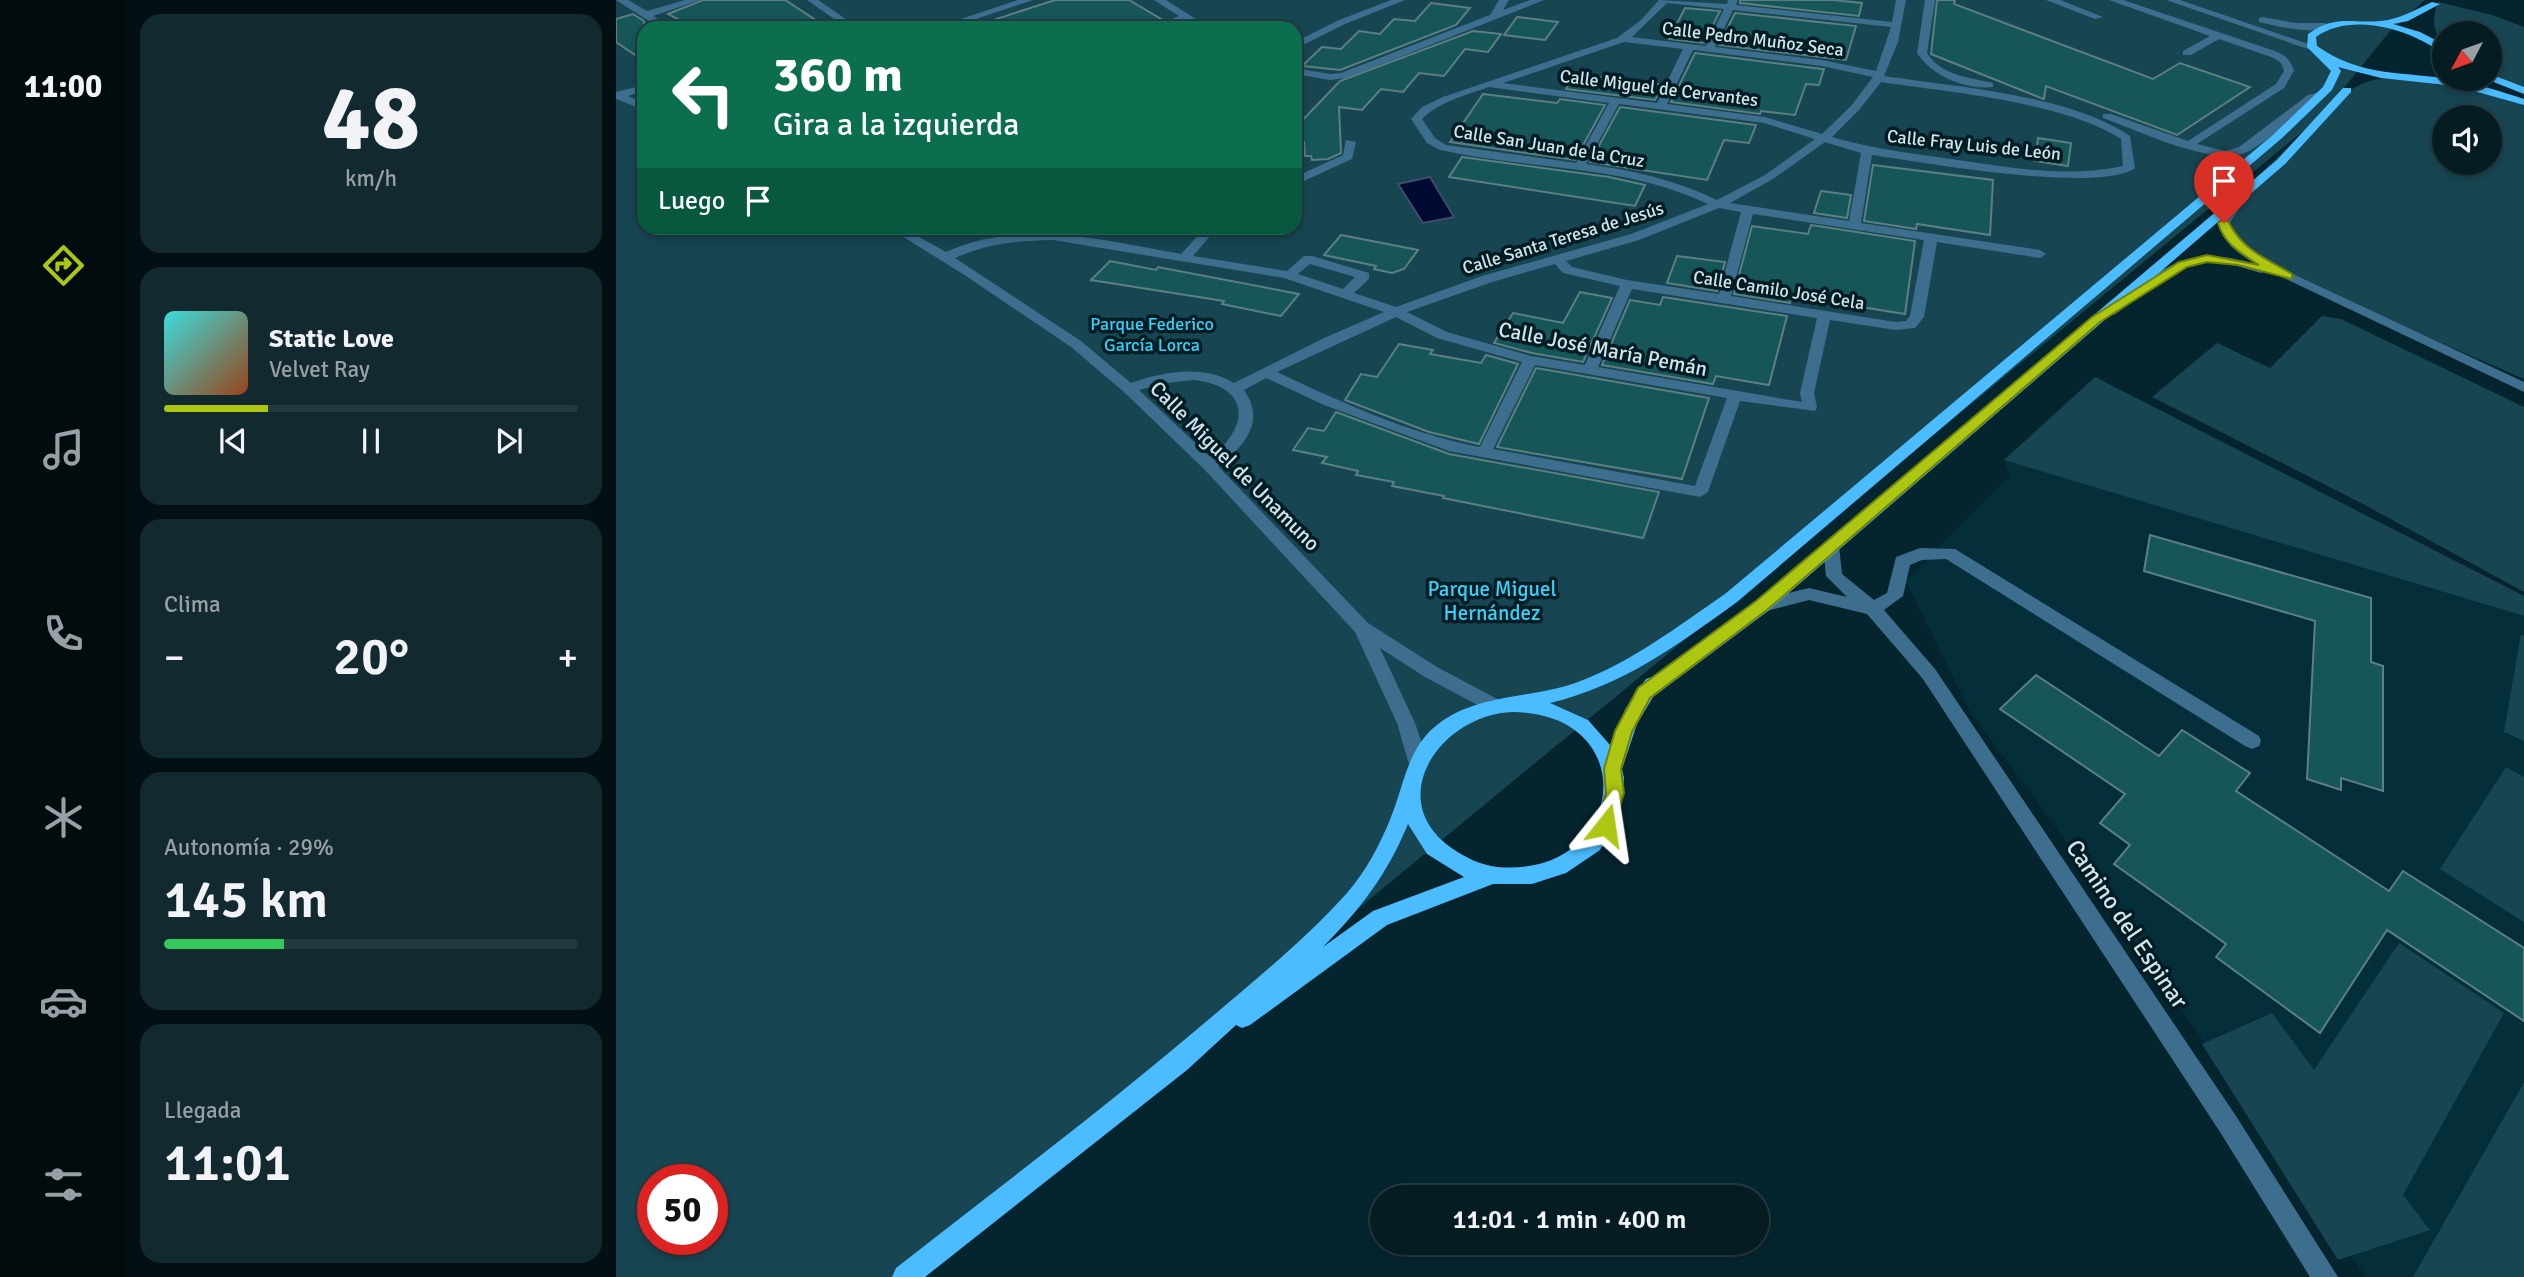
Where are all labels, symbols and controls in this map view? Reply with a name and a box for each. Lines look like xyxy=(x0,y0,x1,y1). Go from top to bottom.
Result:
street label: Calle Pedro Muñoz Seca xyxy=(1661,17,1845,61)
north arrow xyxy=(2432,21,2502,91)
map controls xyxy=(2432,21,2502,175)
text: 360 m xyxy=(773,45,903,105)
icon: left xyxy=(658,49,749,140)
text: 48 xyxy=(322,62,420,175)
street label: Calle Miguel de Cervantes xyxy=(1559,65,1759,111)
text: 11:00 xyxy=(24,67,102,106)
text: Gira a la izquierda xyxy=(773,105,1020,144)
button: sound xyxy=(2432,105,2502,175)
street label: Calle San Juan de la Cruz xyxy=(1452,120,1646,172)
street label: Calle Fray Luis de León xyxy=(1886,125,2062,165)
pin xyxy=(2194,151,2254,223)
icon: arrive xyxy=(2205,162,2243,200)
text: km/h xyxy=(345,164,397,193)
icon: arrive xyxy=(739,182,777,220)
text: Luego xyxy=(658,185,725,217)
street label: Calle Santa Teresa de Jesús xyxy=(1460,197,1666,279)
icon: directions xyxy=(39,241,88,290)
street label: Calle Camilo José Cela xyxy=(1692,266,1866,314)
park label: Parque Federico García Lorca xyxy=(1090,313,1214,356)
street label: Calle José María Pemán xyxy=(1496,316,1710,382)
text: Static Love xyxy=(269,323,394,355)
text: Velvet Ray xyxy=(269,355,370,384)
street label: Calle Miguel de Unamuno xyxy=(1145,376,1325,556)
icon: previous xyxy=(214,422,252,460)
icon: pause xyxy=(352,422,390,460)
icon: next xyxy=(490,422,528,460)
icon: music xyxy=(39,425,88,474)
park label: Parque Miguel Hernández xyxy=(1427,576,1557,626)
text: Clima xyxy=(164,590,221,619)
icon: phone xyxy=(39,609,88,658)
text: 20° xyxy=(333,625,409,689)
text: − xyxy=(164,634,185,681)
text: + xyxy=(557,634,578,681)
position arrow xyxy=(1569,788,1643,862)
icon: climate xyxy=(39,793,88,842)
text: Autonomía · 29% xyxy=(164,833,334,862)
street label: Camino del Espinar xyxy=(2059,834,2195,1014)
text: 145 km xyxy=(164,868,328,932)
icon: car xyxy=(39,977,88,1026)
text: Llegada xyxy=(164,1096,241,1125)
text: 11:01 xyxy=(164,1131,291,1195)
icon: filters xyxy=(39,1160,88,1209)
speed limit sign: 50 xyxy=(637,1164,728,1255)
text: 11:01 · 1 min · 400 m xyxy=(1453,1204,1686,1236)

